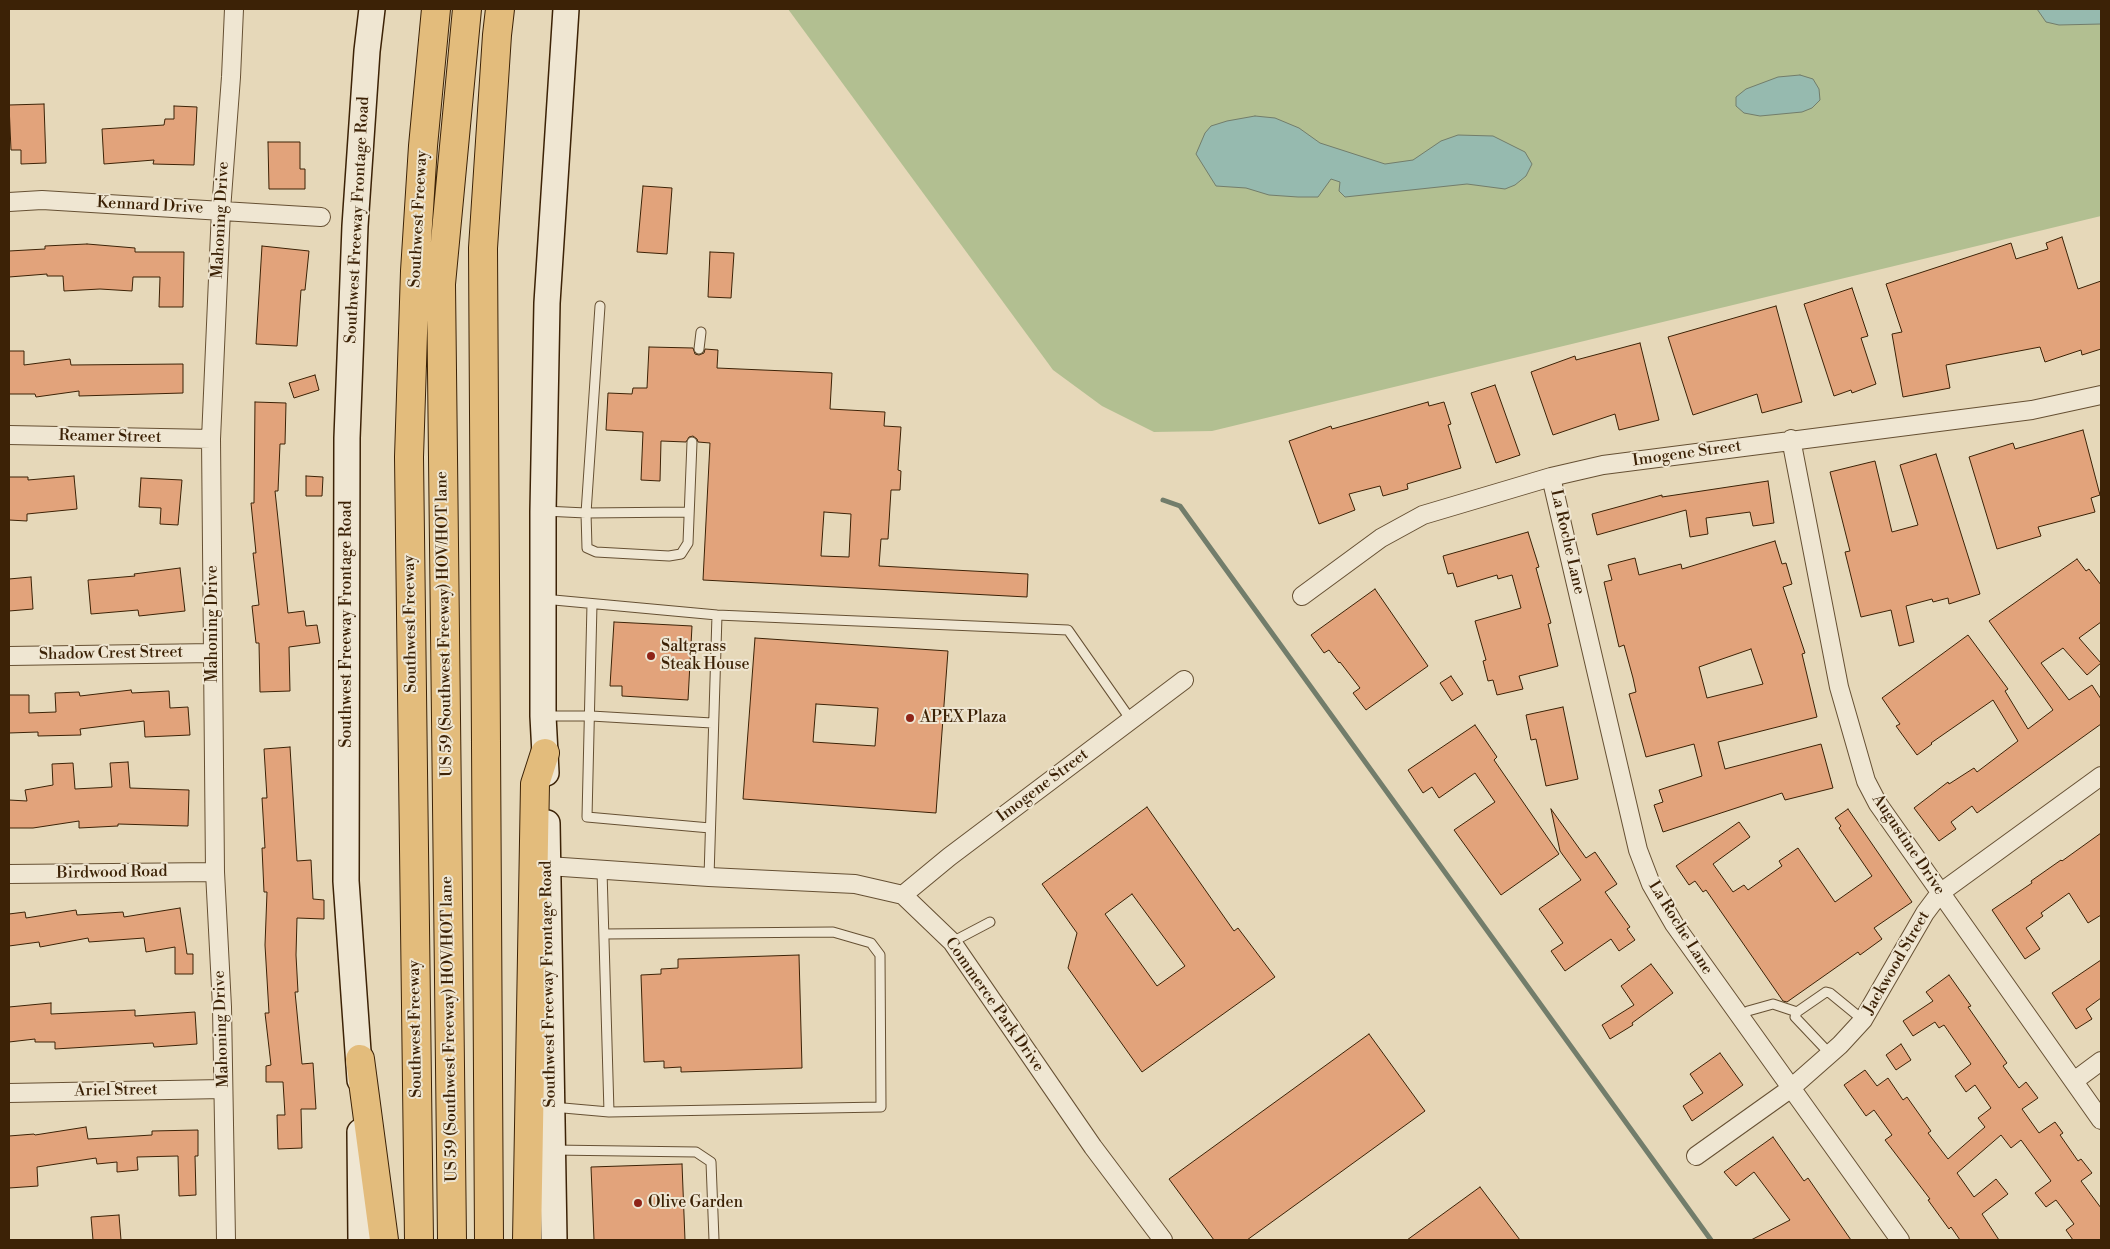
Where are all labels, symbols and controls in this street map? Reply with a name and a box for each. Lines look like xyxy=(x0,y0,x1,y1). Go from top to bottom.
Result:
street label: Southwest Freeway Frontage Road xyxy=(342,96,374,344)
street label: Southwest Freeway xyxy=(406,150,432,288)
street label: Mahoning Drive xyxy=(208,161,234,279)
street label: Kennard Drive xyxy=(96,194,204,218)
street label: Reamer Street xyxy=(58,427,162,447)
street label: Imogene Street xyxy=(1631,437,1743,471)
street label: US 59 (Southwest Freeway) HOV/HOT lane xyxy=(433,471,457,777)
street label: La Roche Lane xyxy=(1546,488,1588,596)
street label: Southwest Freeway Frontage Road xyxy=(337,500,357,748)
street label: Southwest Freeway xyxy=(400,555,422,693)
street label: Mahoning Drive xyxy=(203,565,223,683)
place label: Saltgrass Steak House xyxy=(661,637,750,675)
street label: Shadow Crest Street xyxy=(39,643,183,665)
marker: Saltgrass Steak House xyxy=(645,650,657,662)
place label: APEX Plaza xyxy=(920,708,1007,728)
marker: APEX Plaza xyxy=(904,712,916,724)
street label: Imogene Street xyxy=(993,745,1093,827)
street label: Augustine Drive xyxy=(1867,791,1949,899)
street label: Southwest Freeway Frontage Road xyxy=(537,860,561,1108)
street label: Birdwood Road xyxy=(56,862,168,884)
street label: US 59 (Southwest Freeway) HOV/HOT lane xyxy=(438,876,462,1182)
street label: La Roche Lane xyxy=(1643,878,1717,978)
street label: Jackwood Street xyxy=(1860,908,1934,1018)
street label: Commerce Park Drive xyxy=(940,934,1048,1076)
street label: Southwest Freeway xyxy=(405,960,427,1098)
street label: Mahoning Drive xyxy=(210,970,234,1088)
street label: Ariel Street xyxy=(74,1081,158,1101)
place label: Olive Garden xyxy=(648,1193,743,1213)
marker: Olive Garden xyxy=(632,1197,644,1209)

